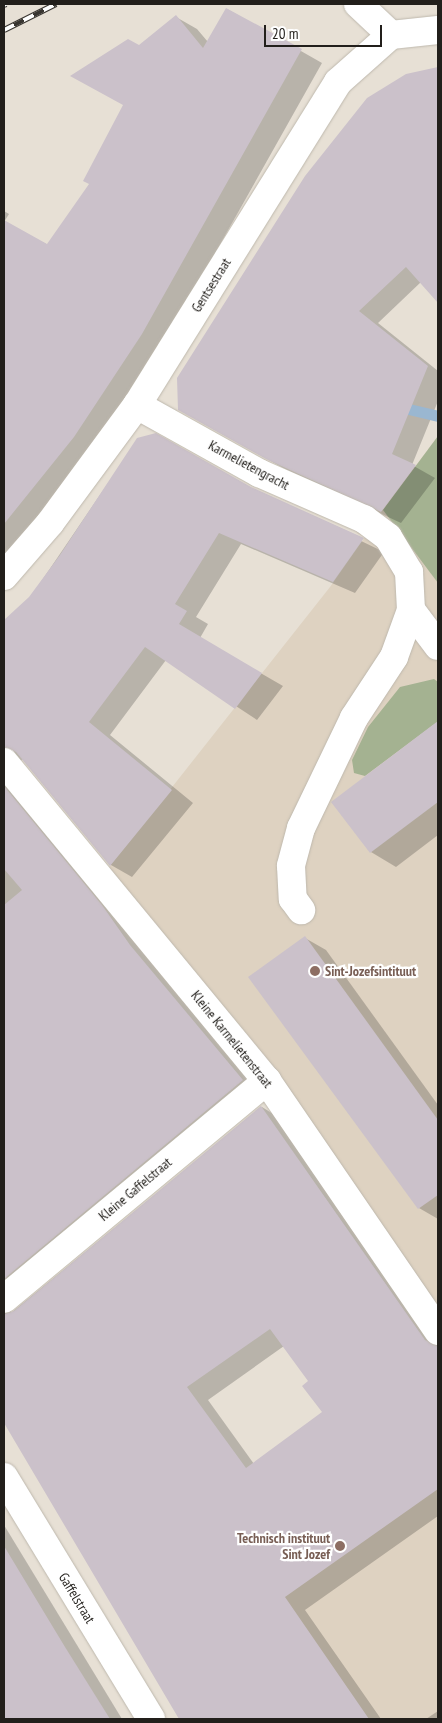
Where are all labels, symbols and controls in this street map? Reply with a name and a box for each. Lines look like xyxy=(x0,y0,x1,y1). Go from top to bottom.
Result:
scale bar xyxy=(267,15,384,47)
text: 20 m xyxy=(272,24,298,43)
street label: Gentsestraat xyxy=(188,255,234,315)
street label: Karmelietengracht xyxy=(206,437,292,493)
place label: Sint-Jozefsintituut xyxy=(325,963,416,979)
marker: Sint-Jozefsintituut xyxy=(309,965,321,977)
street label: Kleine Karmelietenstraat xyxy=(188,987,276,1091)
street label: Kleine Gaffelstraat xyxy=(95,1154,175,1224)
place label: Technisch instituut Sint Jozef xyxy=(237,1530,330,1562)
marker: Technisch instituut Sint Jozef xyxy=(334,1540,346,1552)
street label: Gaffelstraat xyxy=(55,1570,99,1626)

